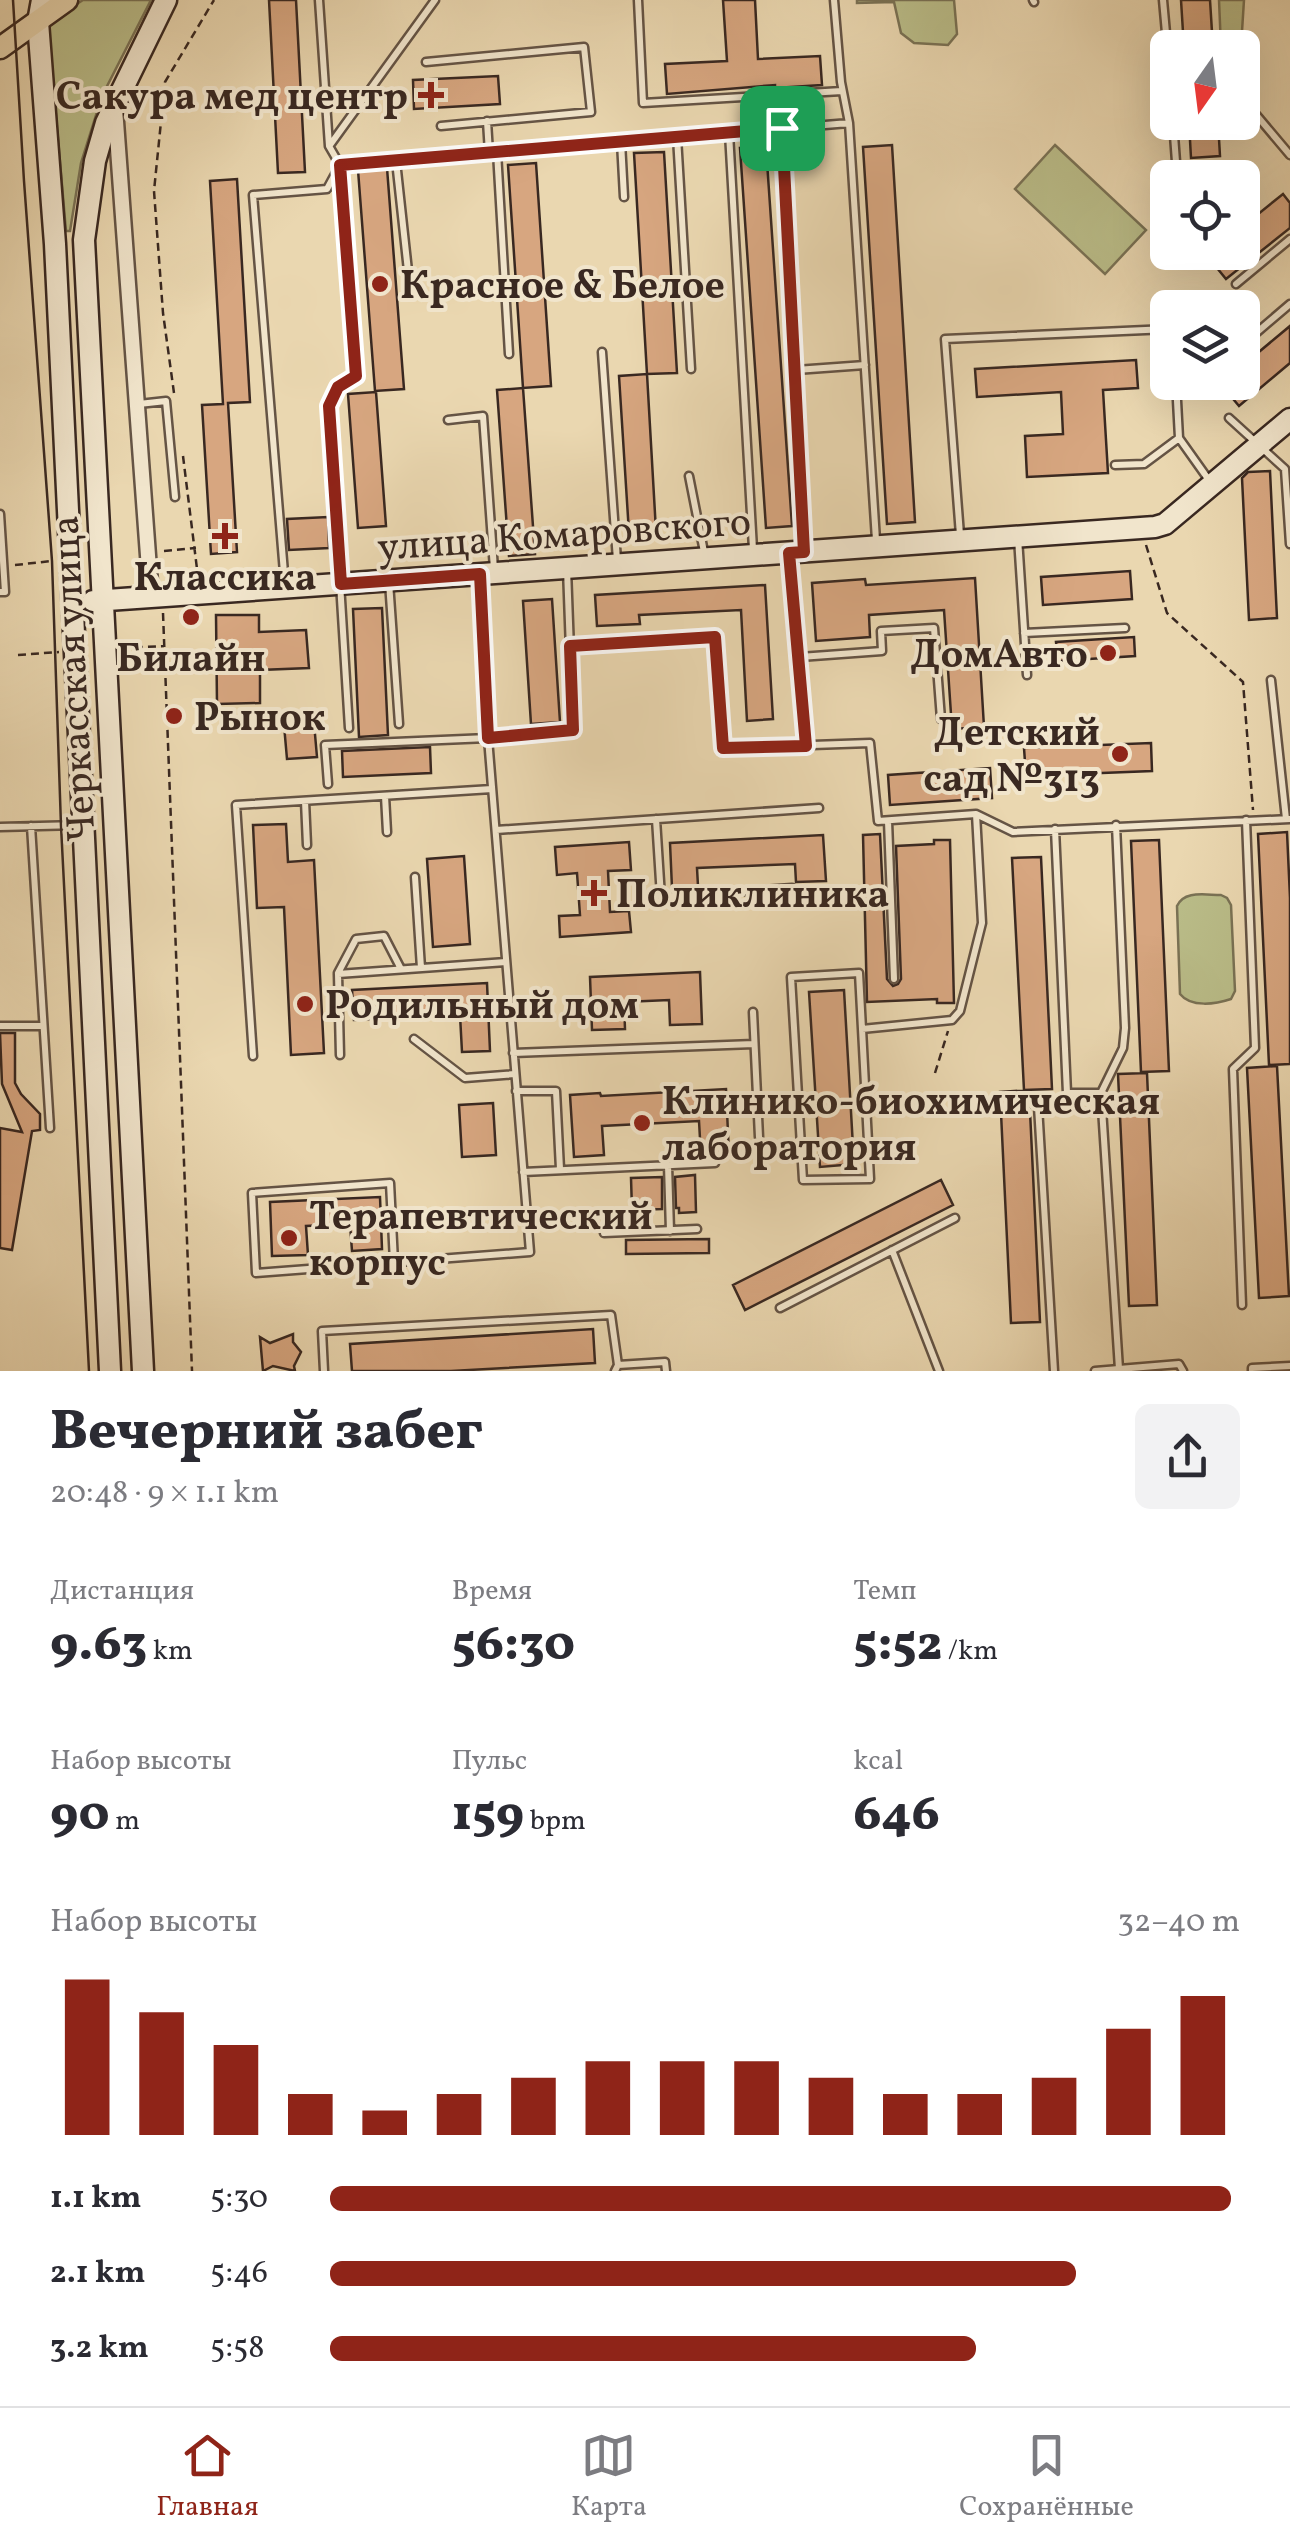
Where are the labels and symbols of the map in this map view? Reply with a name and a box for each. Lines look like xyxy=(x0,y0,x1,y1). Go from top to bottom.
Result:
north arrow xyxy=(1150,30,1260,140)
place label: Сакура мед центр xyxy=(56,71,408,127)
marker: Сакура мед центр xyxy=(418,82,444,108)
pin xyxy=(740,86,825,171)
place label: Красное & Белое xyxy=(400,260,725,316)
marker: Красное & Белое xyxy=(369,273,391,295)
street label: улица Комаровского xyxy=(376,496,753,578)
street label: Черкасская улица xyxy=(39,514,113,844)
marker: Классика xyxy=(214,525,236,547)
place label: Классика xyxy=(133,552,317,608)
marker: Билайн xyxy=(180,606,202,628)
place label: ДомАвто xyxy=(910,629,1088,685)
place label: Билайн xyxy=(116,633,266,689)
marker: ДомАвто xyxy=(1097,642,1119,664)
place label: Рынок xyxy=(194,692,326,748)
marker: Рынок xyxy=(163,705,185,727)
place label: Детский сад №313 xyxy=(923,707,1100,809)
marker: Детский сад №313 xyxy=(1109,743,1131,765)
place label: Поликлиника xyxy=(616,869,889,925)
marker: Поликлиника xyxy=(581,880,607,906)
place label: Родильный дом xyxy=(325,980,639,1036)
marker: Родильный дом xyxy=(294,993,316,1015)
place label: Клинико-биохимическая лаборатория xyxy=(662,1076,1160,1178)
marker: Клинико-биохимическая лаборатория xyxy=(631,1112,653,1134)
place label: Терапевтический корпус xyxy=(309,1191,653,1293)
marker: Терапевтический корпус xyxy=(278,1227,300,1249)

